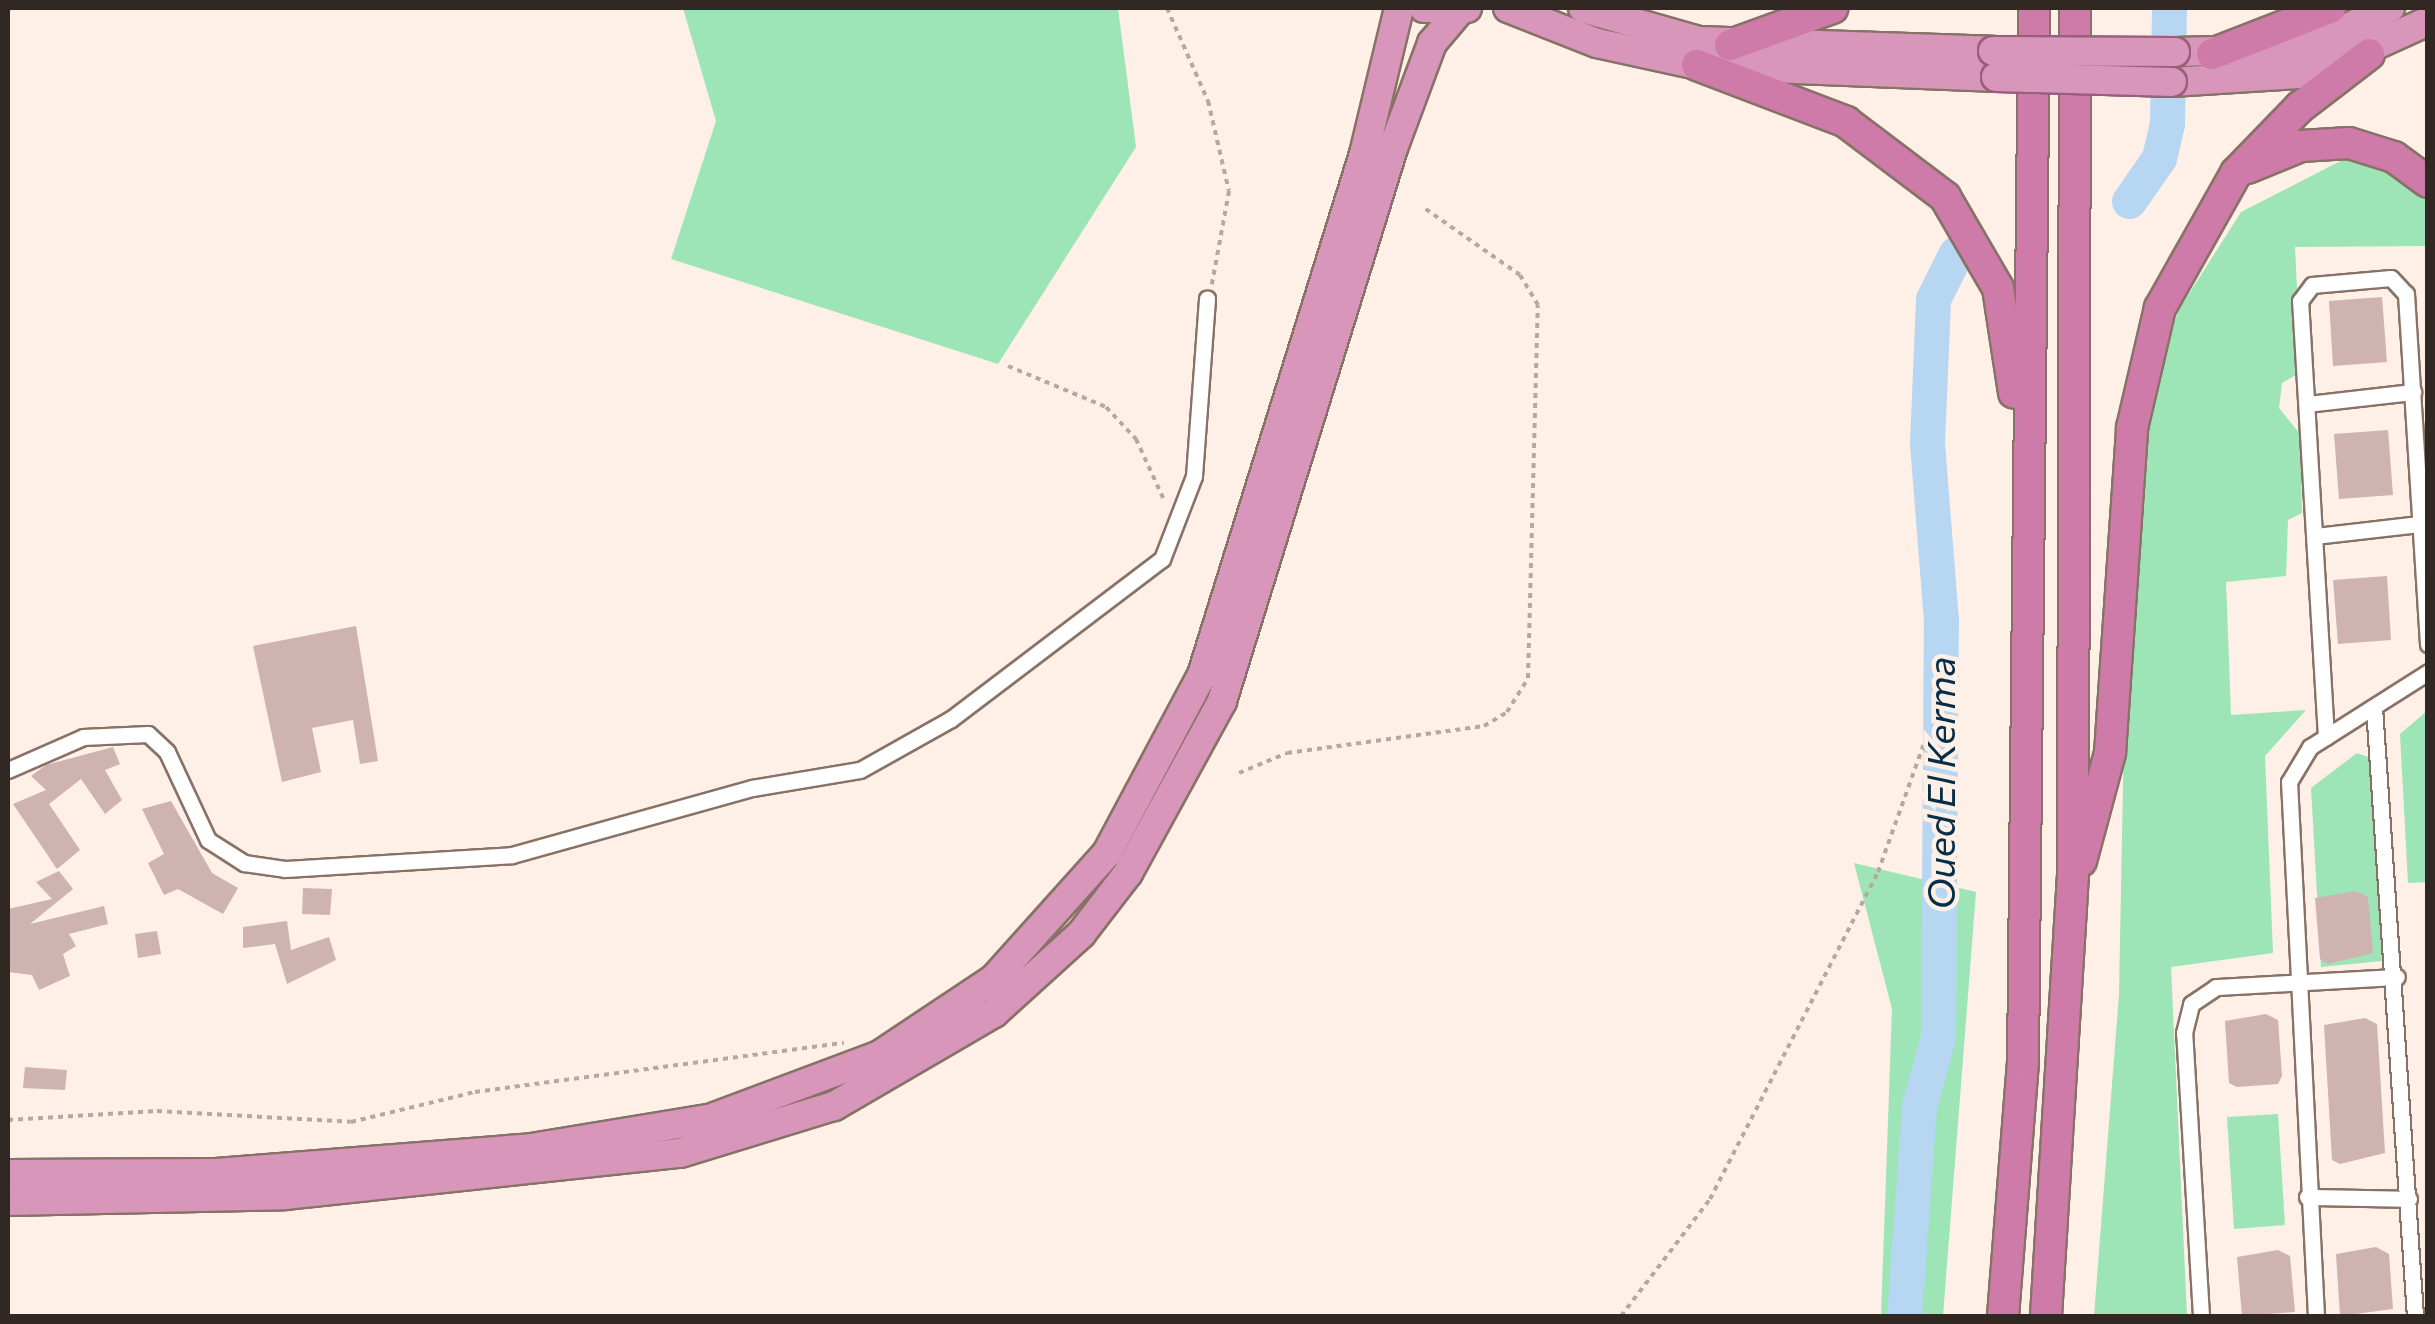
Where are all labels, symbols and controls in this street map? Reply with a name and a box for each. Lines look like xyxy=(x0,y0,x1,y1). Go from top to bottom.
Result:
water label: Oued El Kerma xyxy=(1917,657,1963,909)

